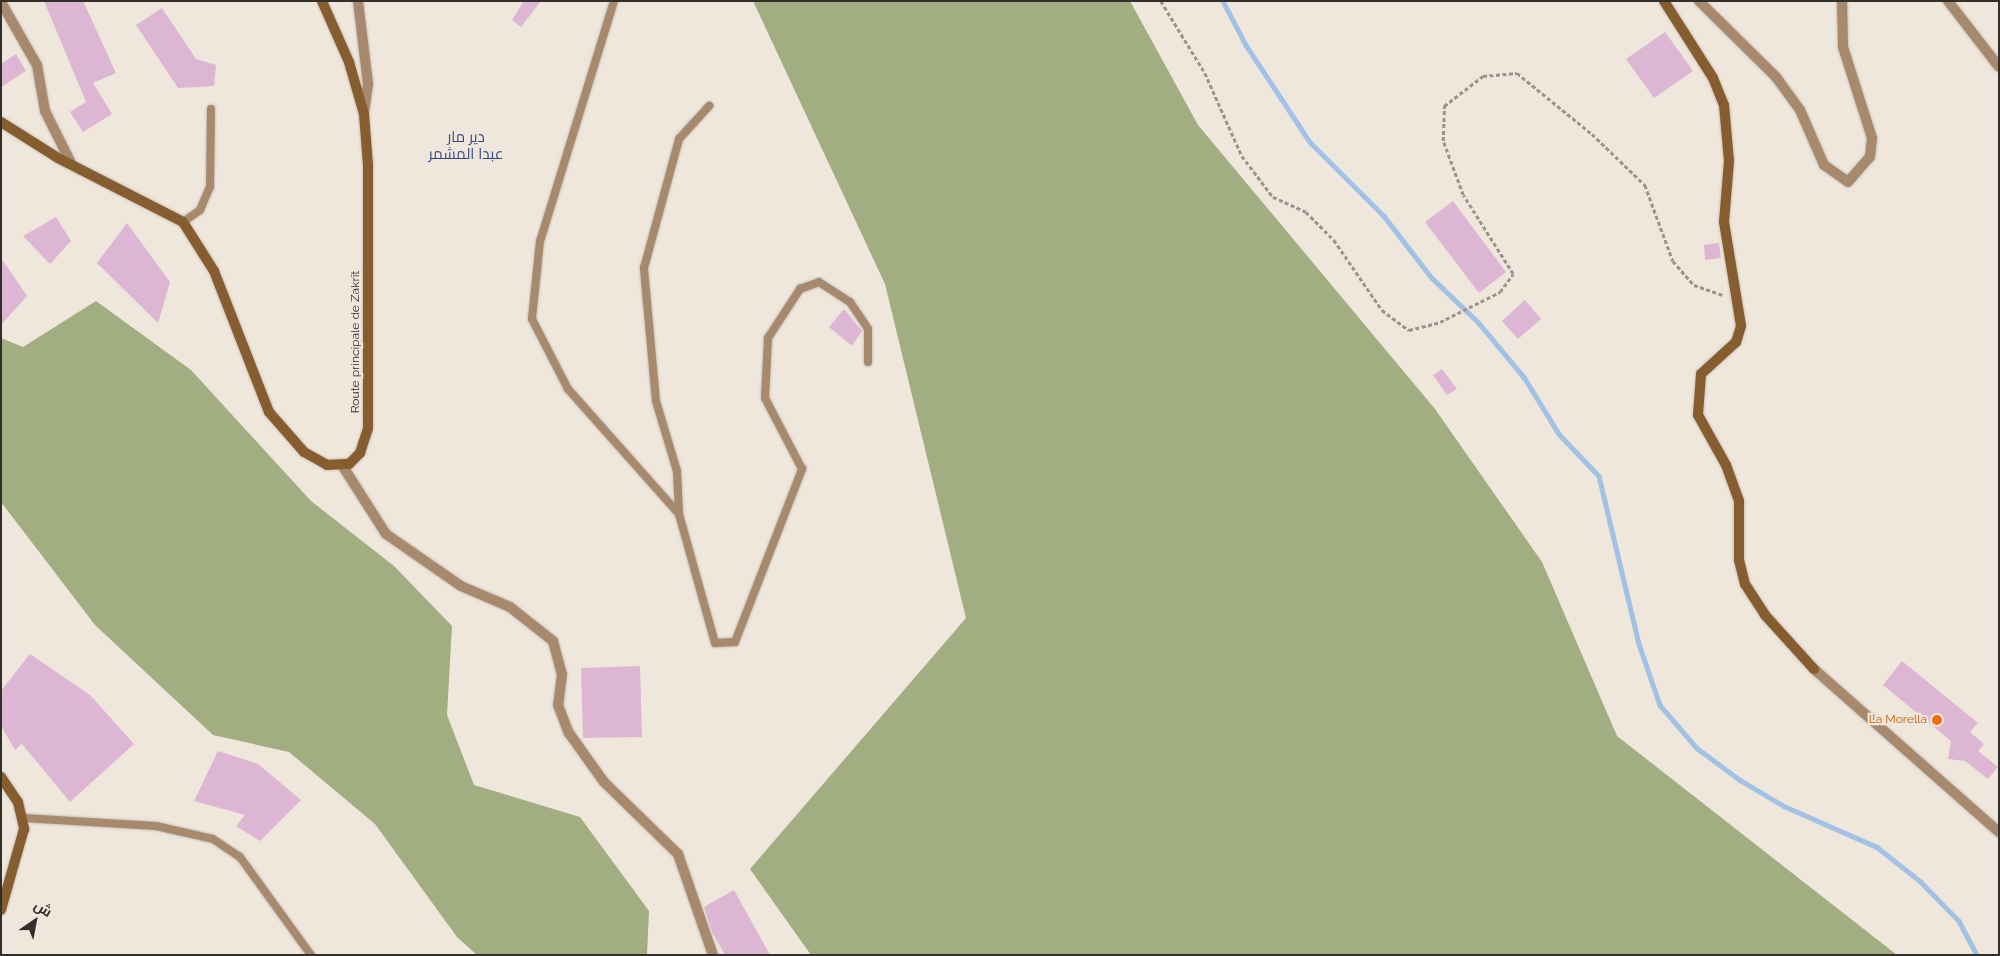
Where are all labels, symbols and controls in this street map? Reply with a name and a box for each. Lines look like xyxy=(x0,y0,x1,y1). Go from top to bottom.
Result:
district label: دير مار عبدا المشمر xyxy=(429,128,503,163)
street label: Route principale de Zakrît xyxy=(349,271,363,413)
place label: La Morella xyxy=(1869,713,1927,727)
marker: La Morella xyxy=(1931,714,1943,726)
north arrow xyxy=(10,896,60,946)
text: ش xyxy=(31,897,55,920)

